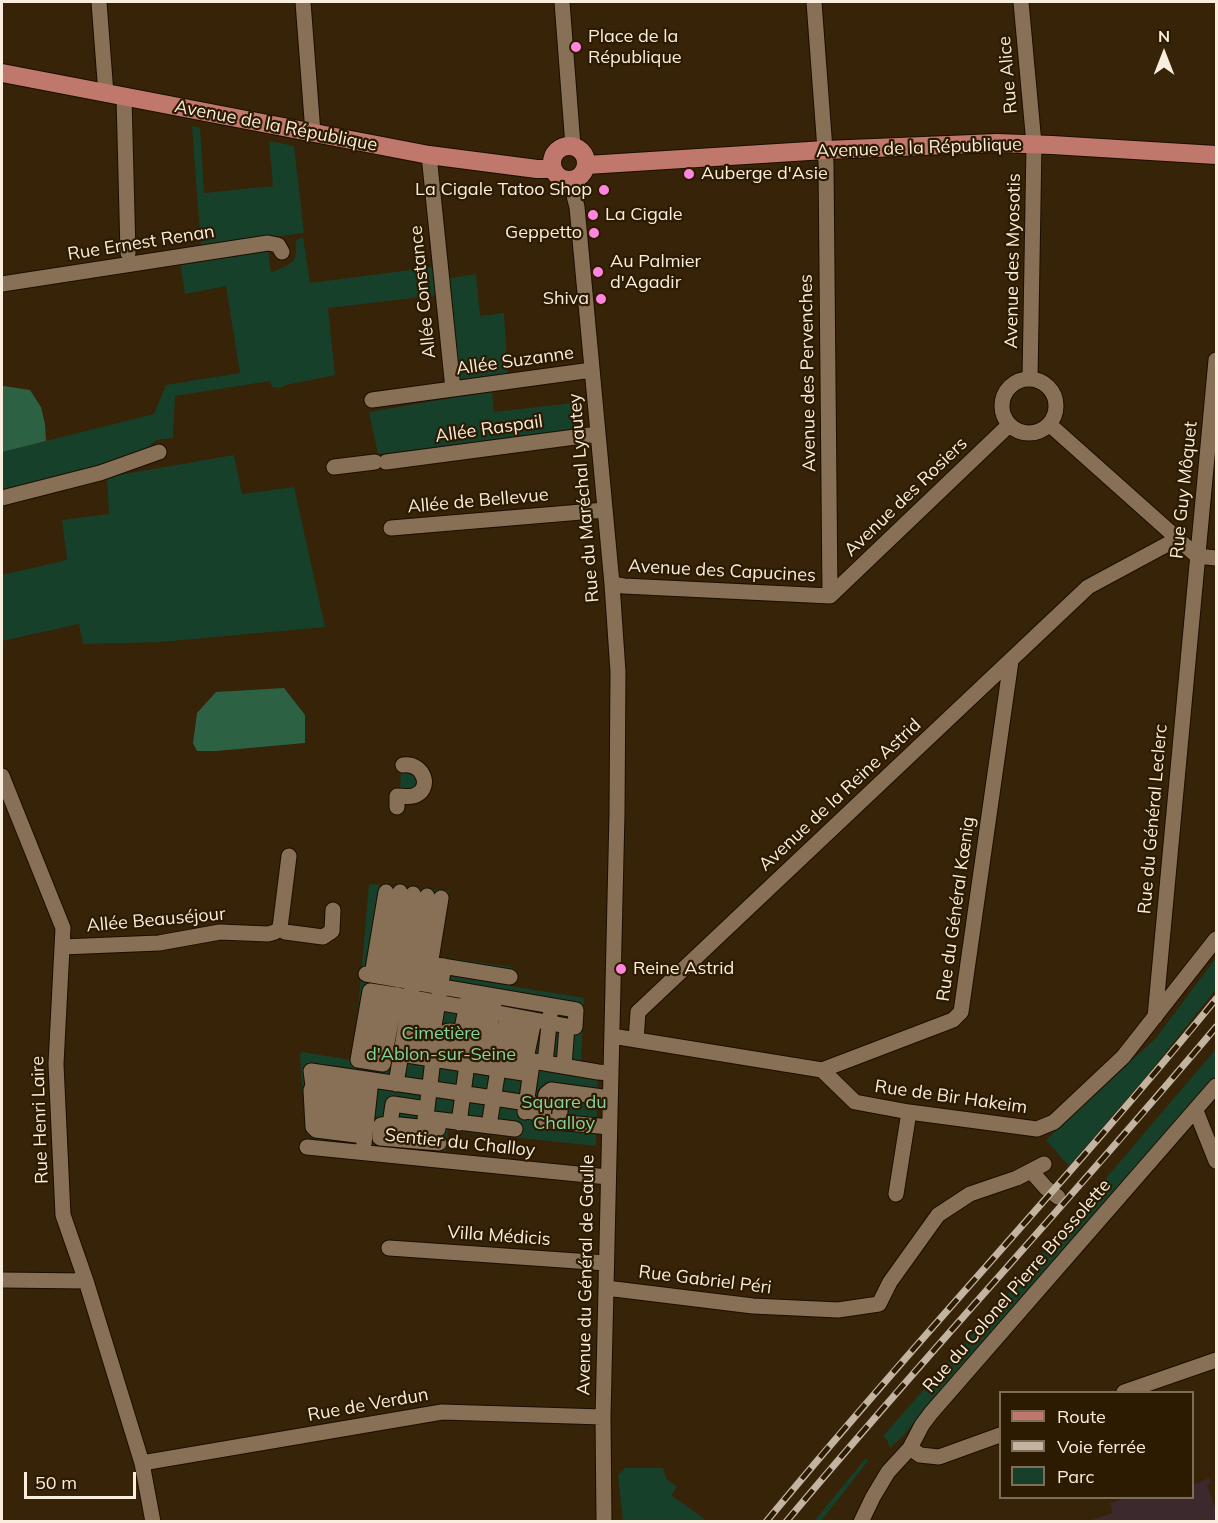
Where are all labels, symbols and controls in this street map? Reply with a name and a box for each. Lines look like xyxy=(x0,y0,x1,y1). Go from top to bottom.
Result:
north arrow xyxy=(1134,24,1194,84)
place label: Place de la République xyxy=(588,26,682,68)
text: N xyxy=(1158,26,1170,46)
street label: Rue Alice xyxy=(994,35,1022,115)
marker: Place de la République xyxy=(569,40,583,54)
street label: Avenue de la République xyxy=(173,96,379,156)
street label: Avenue de la République xyxy=(816,134,1022,162)
place label: Auberge d'Asie xyxy=(701,163,828,185)
marker: Auberge d'Asie xyxy=(682,167,696,181)
street label: Avenue des Myosotis xyxy=(1001,173,1025,349)
place label: La Cigale Tatoo Shop xyxy=(415,179,592,201)
marker: La Cigale Tatoo Shop xyxy=(597,183,611,197)
place label: La Cigale xyxy=(605,204,683,226)
marker: La Cigale xyxy=(586,208,600,222)
street label: Rue Ernest Renan xyxy=(66,221,216,265)
place label: Geppetto xyxy=(505,222,582,244)
street label: Allée Constance xyxy=(405,224,441,360)
marker: Geppetto xyxy=(587,226,601,240)
place label: Au Palmier d'Agadir xyxy=(610,251,701,294)
marker: Au Palmier d'Agadir xyxy=(591,265,605,279)
street label: Avenue des Pervenches xyxy=(795,274,821,472)
place label: Shiva xyxy=(543,288,589,310)
marker: Shiva xyxy=(594,292,608,306)
street label: Allée Suzanne xyxy=(455,342,575,380)
street label: Rue du Maréchal Lyautey xyxy=(564,392,604,604)
street label: Allée Raspail xyxy=(434,411,544,447)
street label: Rue Guy Môquet xyxy=(1166,420,1202,560)
street label: Avenue des Rosiers xyxy=(840,433,972,561)
street label: Allée de Bellevue xyxy=(407,484,549,518)
street label: Avenue des Capucines xyxy=(628,555,816,587)
street label: Avenue de la Reine Astrid xyxy=(754,714,926,876)
street label: Rue du Général Leclerc xyxy=(1134,723,1172,915)
street label: Rue du Général Kœnig xyxy=(932,815,980,1003)
street label: Allée Beauséjour xyxy=(86,903,226,937)
place label: Reine Astrid xyxy=(633,958,734,980)
marker: Reine Astrid xyxy=(614,962,628,976)
park label: Cimetière d'Ablon-sur-Seine xyxy=(366,1023,516,1066)
street label: Rue Henri Laire xyxy=(27,1056,53,1184)
street label: Rue de Bir Hakeim xyxy=(873,1076,1029,1118)
park label: Square du Challoy xyxy=(521,1092,607,1134)
street label: Sentier du Challoy xyxy=(384,1124,536,1162)
street label: Avenue du Général de Gaulle xyxy=(573,1154,599,1396)
street label: Rue du Colonel Pierre Brossolette xyxy=(918,1175,1116,1397)
street label: Villa Médicis xyxy=(447,1222,551,1250)
street label: Rue Gabriel Péri xyxy=(637,1261,773,1299)
street label: Rue de Verdun xyxy=(306,1384,430,1426)
legend xyxy=(999,1391,1194,1499)
text: Route xyxy=(1057,1405,1106,1428)
text: Voie ferrée xyxy=(1057,1435,1146,1458)
scale bar xyxy=(27,1460,140,1498)
text: Parc xyxy=(1057,1465,1094,1488)
text: 50 m xyxy=(35,1471,77,1494)

